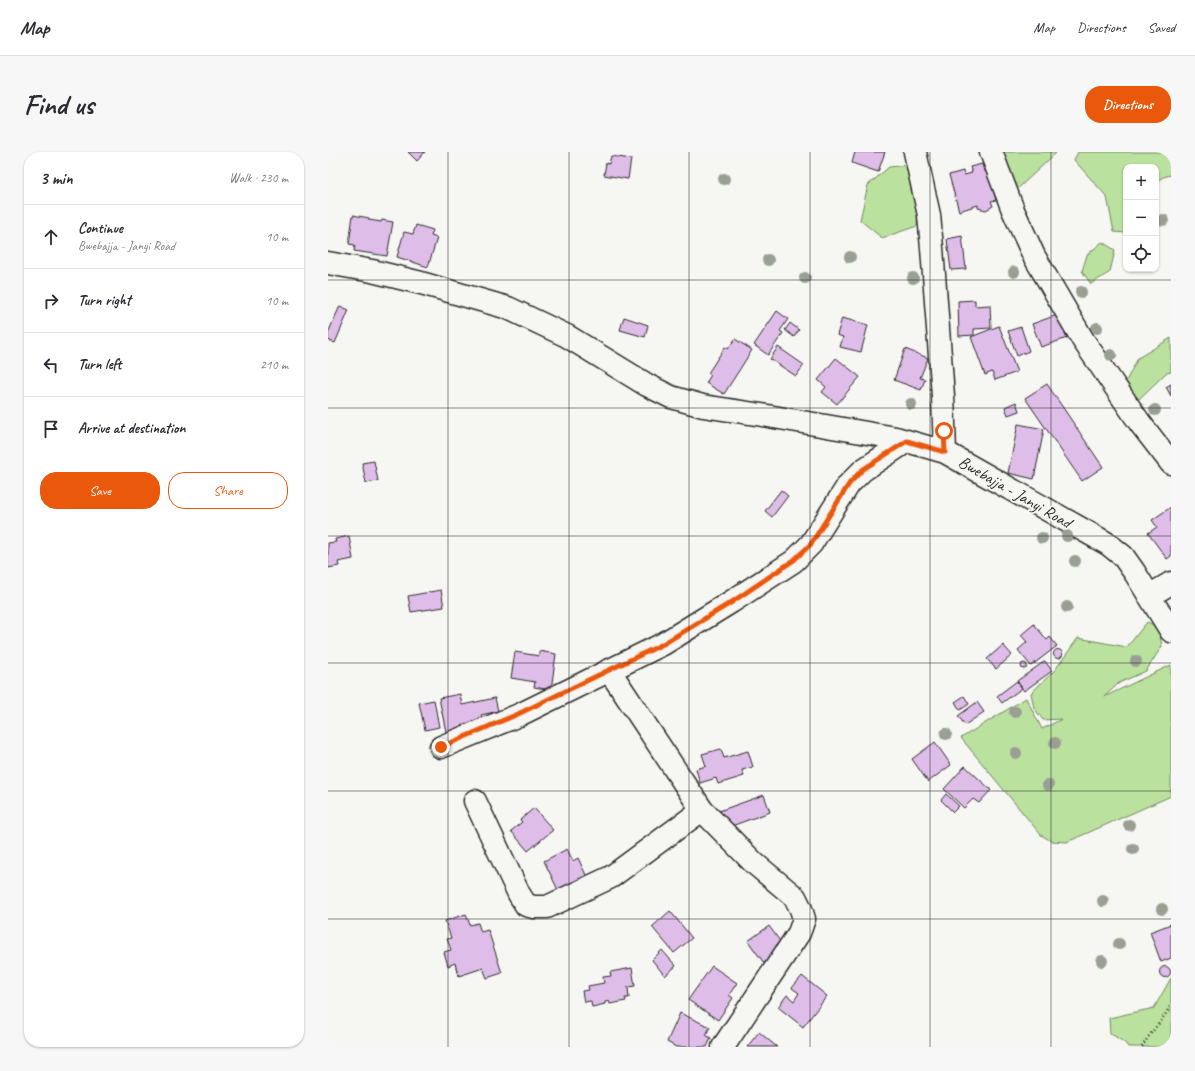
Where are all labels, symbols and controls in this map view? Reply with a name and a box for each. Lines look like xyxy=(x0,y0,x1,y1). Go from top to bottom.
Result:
text: Map xyxy=(20,16,50,40)
text: Map xyxy=(1034,19,1055,36)
text: Directions xyxy=(1077,19,1126,36)
text: Saved xyxy=(1148,19,1175,36)
button: Directions xyxy=(1085,86,1171,123)
text: Find us xyxy=(24,87,94,122)
map controls xyxy=(1123,164,1159,272)
button: + xyxy=(1123,164,1159,200)
text: 3 min xyxy=(40,168,73,189)
text: Walk · 230 m xyxy=(229,170,288,186)
button: − xyxy=(1123,200,1159,236)
text: Continue xyxy=(78,219,123,238)
icon: ahead xyxy=(40,226,62,248)
text: 10 m xyxy=(266,229,288,245)
button: locate xyxy=(1123,236,1159,272)
text: Bwebajja - Janyi Road xyxy=(78,238,175,254)
icon: right xyxy=(40,290,62,312)
text: Turn right xyxy=(78,291,131,310)
text: 10 m xyxy=(266,293,288,309)
icon: left xyxy=(40,354,62,376)
text: Turn left xyxy=(78,355,121,374)
text: 210 m xyxy=(260,357,288,373)
icon: arrive xyxy=(40,418,62,440)
text: Arrive at destination xyxy=(78,419,185,438)
route start xyxy=(935,422,953,440)
street label: Bwebajja - Janyi Road xyxy=(955,451,1077,534)
button: Save xyxy=(40,472,160,509)
button: Share xyxy=(168,472,288,509)
route end xyxy=(432,738,450,756)

